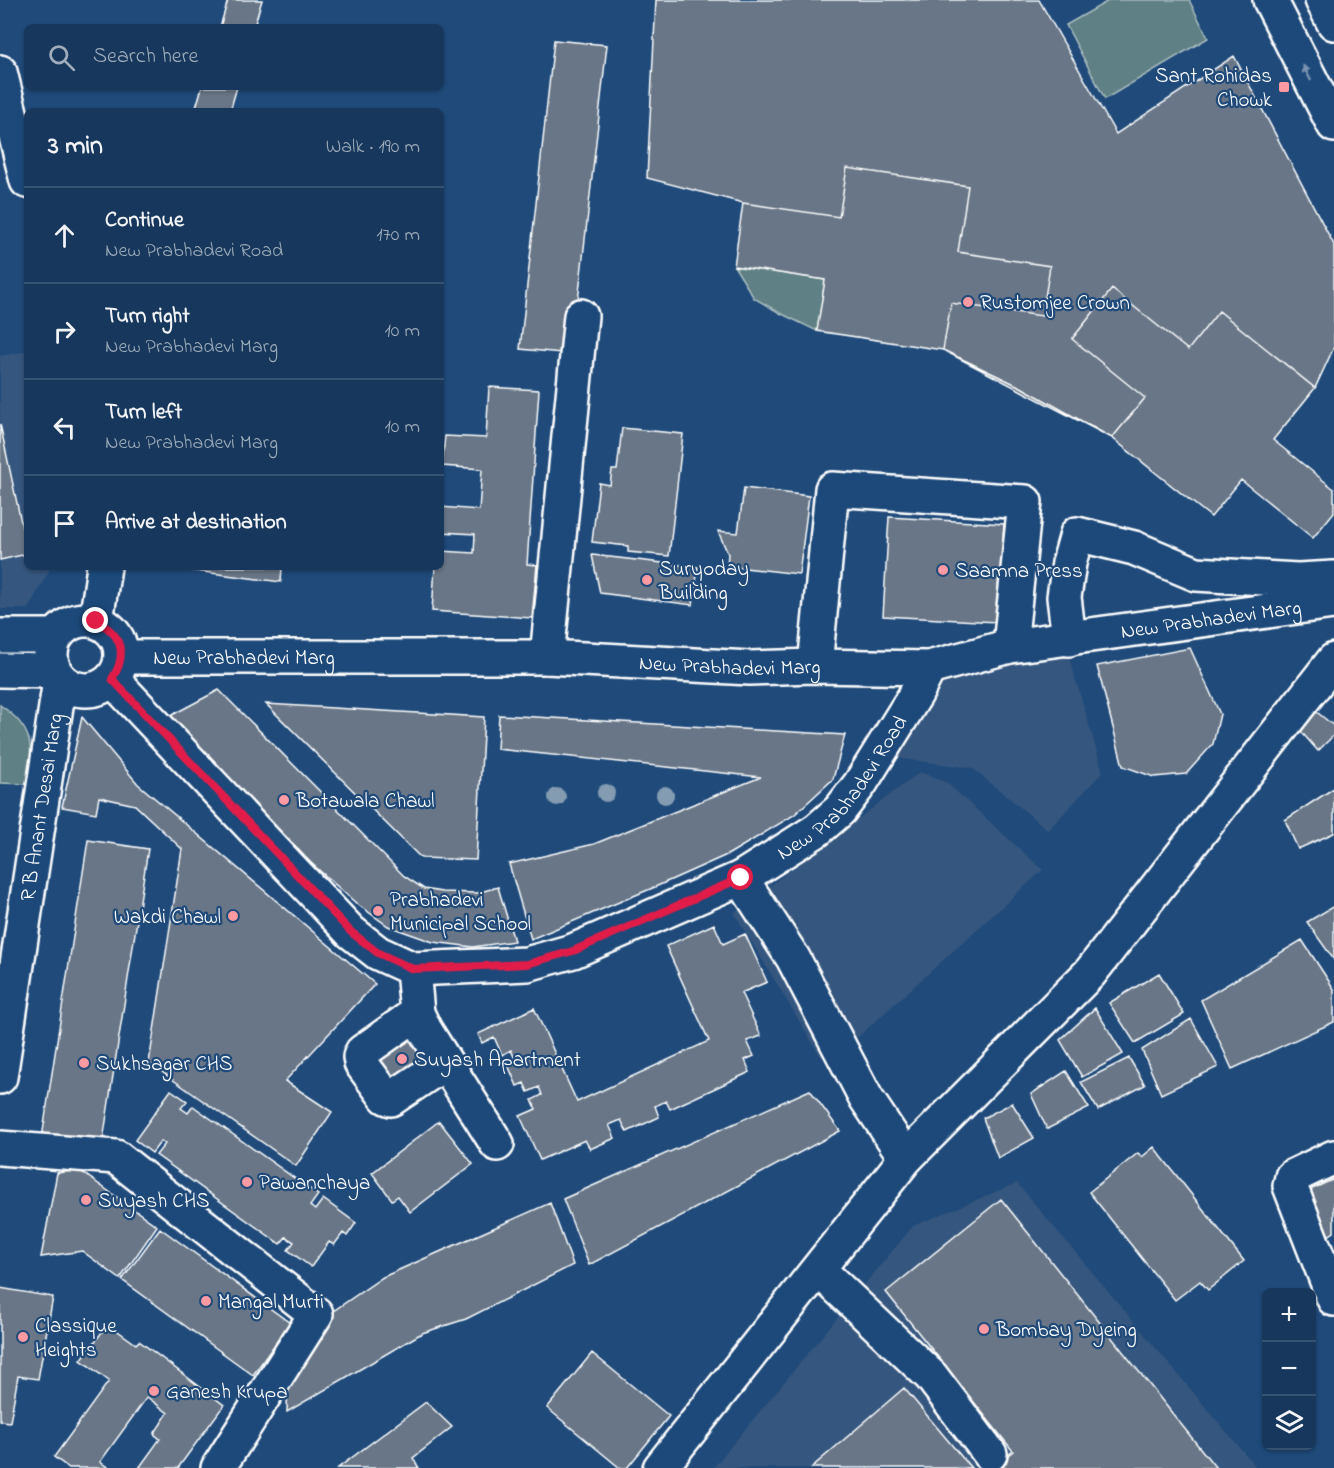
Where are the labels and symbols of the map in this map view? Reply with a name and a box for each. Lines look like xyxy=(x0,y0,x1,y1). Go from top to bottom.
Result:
place label: Sant Rohidas Chowk xyxy=(1155,62,1273,116)
one-way arrow xyxy=(1302,64,1312,81)
marker: Sant Rohidas Chowk xyxy=(1277,80,1291,94)
place label: Rustomjee Crown xyxy=(980,289,1130,319)
marker: Rustomjee Crown xyxy=(961,295,975,309)
place label: Suryoday Building xyxy=(658,555,749,611)
place label: Saamna Press xyxy=(955,557,1083,587)
marker: Saamna Press xyxy=(936,563,950,577)
marker: Suryoday Building xyxy=(640,573,654,587)
street label: New Prabhadevi Marg xyxy=(1119,594,1303,648)
route end xyxy=(82,607,108,633)
street label: New Prabhadevi Marg xyxy=(153,644,335,676)
street label: New Prabhadevi Marg xyxy=(638,649,821,685)
street label: New Prabhadevi Road xyxy=(772,710,916,869)
street label: R B Anant Desai Marg xyxy=(14,711,74,903)
place label: Botawala Chawl xyxy=(295,787,434,817)
marker: Botawala Chawl xyxy=(277,793,291,807)
route start xyxy=(727,864,753,890)
place label: Prabhadevi Municipal School xyxy=(390,886,531,940)
place label: Wakdi Chawl xyxy=(114,903,221,933)
marker: Prabhadevi Municipal School xyxy=(371,904,385,918)
marker: Wakdi Chawl xyxy=(226,909,240,923)
place label: Suyash Apartment xyxy=(414,1046,581,1078)
place label: Sukhsagar CHS xyxy=(96,1050,232,1082)
marker: Suyash Apartment xyxy=(395,1052,409,1066)
marker: Sukhsagar CHS xyxy=(77,1056,91,1070)
place label: Pawanchaya xyxy=(259,1169,370,1201)
marker: Pawanchaya xyxy=(240,1175,254,1189)
place label: Suyash CHS xyxy=(98,1187,210,1219)
marker: Suyash CHS xyxy=(79,1193,93,1207)
place label: Mangal Murti xyxy=(218,1288,324,1320)
marker: Mangal Murti xyxy=(199,1294,213,1308)
place label: Classique Heights xyxy=(35,1312,117,1368)
place label: Bombay Dyeing xyxy=(995,1316,1137,1348)
marker: Bombay Dyeing xyxy=(977,1322,991,1336)
marker: Classique Heights xyxy=(16,1330,30,1344)
place label: Ganesh Krupa xyxy=(166,1378,288,1408)
marker: Ganesh Krupa xyxy=(147,1384,161,1398)

